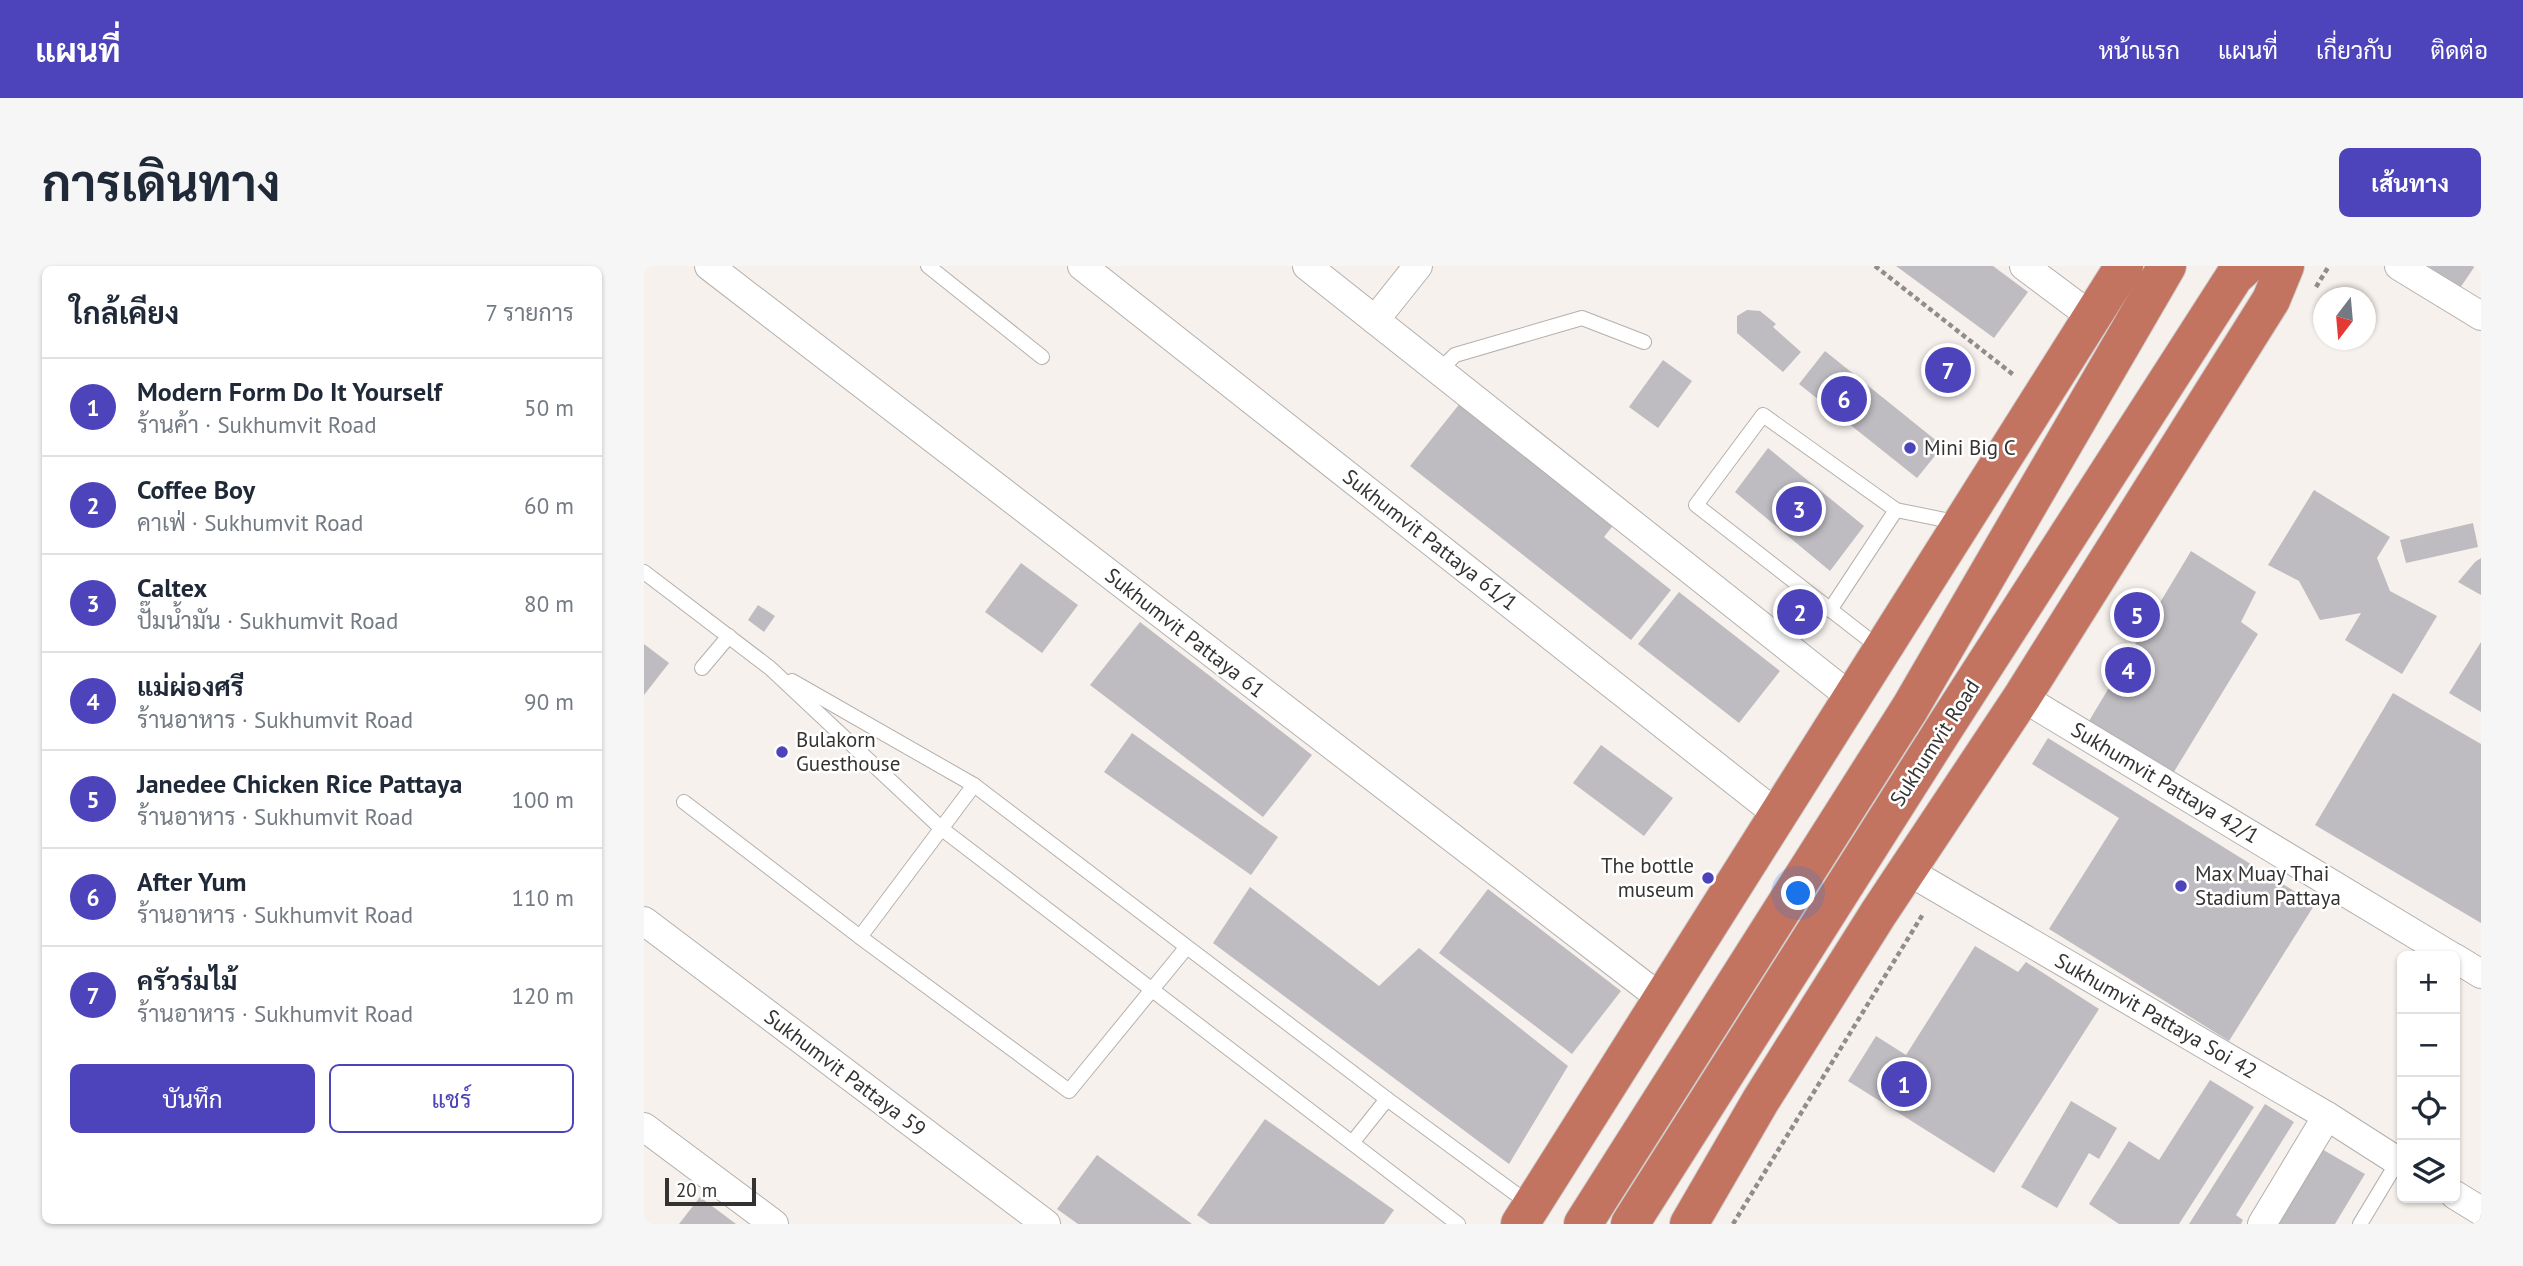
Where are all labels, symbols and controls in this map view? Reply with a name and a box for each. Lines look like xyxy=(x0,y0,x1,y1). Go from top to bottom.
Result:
text: แผนที่ xyxy=(35,28,121,71)
text: หน้าแรก xyxy=(2099,35,2180,66)
text: แผนที่ xyxy=(2218,35,2278,66)
text: เกี่ยวกับ xyxy=(2316,35,2393,66)
text: ติดต่อ xyxy=(2431,35,2488,66)
button: เส้นทาง xyxy=(2339,148,2481,217)
text: การเดินทาง xyxy=(42,151,280,215)
north arrow xyxy=(2313,287,2376,350)
text: ใกล้เคียง xyxy=(70,293,179,332)
text: 7 รายการ xyxy=(486,298,574,327)
pin: 7 xyxy=(1925,344,1971,396)
pin: 6 xyxy=(1821,373,1867,425)
text: Modern Form Do It Yourself xyxy=(137,375,442,408)
text: 1 xyxy=(86,393,100,422)
text: 50 m xyxy=(524,393,574,422)
text: ร้านค้า · Sukhumvit Road xyxy=(137,410,377,439)
place label: Mini Big C xyxy=(1924,434,2016,461)
marker: Mini Big C xyxy=(1902,440,1918,456)
street label: Sukhumvit Pattaya 61/1 xyxy=(1337,463,1523,616)
text: Coffee Boy xyxy=(137,473,255,506)
pin: 3 xyxy=(1776,483,1822,535)
text: 2 xyxy=(86,491,100,520)
text: 60 m xyxy=(524,491,574,520)
text: คาเฟ่ · Sukhumvit Road xyxy=(137,508,363,537)
street label: Sukhumvit Pattaya 61 xyxy=(1100,562,1271,703)
text: Caltex xyxy=(137,571,207,604)
pin: 2 xyxy=(1777,586,1823,638)
text: 3 xyxy=(86,589,100,618)
text: 80 m xyxy=(524,589,574,618)
pin: 5 xyxy=(2114,589,2160,641)
text: ปั๊มน้ำมัน · Sukhumvit Road xyxy=(137,606,398,635)
pin: 4 xyxy=(2105,644,2151,696)
text: แม่ผ่องศรี xyxy=(137,670,244,703)
street label: Sukhumvit Road xyxy=(1884,674,1985,811)
text: 4 xyxy=(86,687,100,716)
text: 90 m xyxy=(524,687,574,716)
text: ร้านอาหาร · Sukhumvit Road xyxy=(137,705,413,734)
street label: Sukhumvit Pattaya 42/1 xyxy=(2066,716,2264,849)
place label: Bulakorn Guesthouse xyxy=(796,726,900,777)
marker: Bulakorn Guesthouse xyxy=(774,744,790,760)
text: Janedee Chicken Rice Pattaya xyxy=(137,767,462,800)
text: 5 xyxy=(86,785,100,814)
text: 100 m xyxy=(512,785,574,814)
text: ร้านอาหาร · Sukhumvit Road xyxy=(137,802,413,831)
place label: The bottle museum xyxy=(1601,852,1694,903)
place label: Max Muay Thai Stadium Pattaya xyxy=(2195,860,2341,911)
text: After Yum xyxy=(137,865,246,898)
marker: The bottle museum xyxy=(1700,870,1716,886)
your location xyxy=(1781,876,1815,910)
marker: Max Muay Thai Stadium Pattaya xyxy=(2173,878,2189,894)
text: 6 xyxy=(86,883,100,912)
text: 110 m xyxy=(512,883,574,912)
text: ร้านอาหาร · Sukhumvit Road xyxy=(137,900,413,929)
street label: Sukhumvit Pattaya Soi 42 xyxy=(2050,947,2262,1085)
map controls xyxy=(2397,951,2460,1203)
button: + xyxy=(2397,951,2460,1014)
text: ครัวร่มไม้ xyxy=(137,964,237,997)
text: 7 xyxy=(86,981,100,1010)
text: 120 m xyxy=(512,981,574,1010)
text: ร้านอาหาร · Sukhumvit Road xyxy=(137,999,413,1028)
street label: Sukhumvit Pattaya 59 xyxy=(759,1003,932,1142)
button: − xyxy=(2397,1014,2460,1077)
pin: 1 xyxy=(1881,1058,1927,1110)
button: บันทึก xyxy=(70,1064,315,1133)
button: แชร์ xyxy=(329,1064,574,1133)
button: locate xyxy=(2397,1077,2460,1140)
button: layers xyxy=(2397,1140,2460,1203)
scale bar xyxy=(665,1175,756,1207)
text: 20 m xyxy=(676,1178,717,1202)

